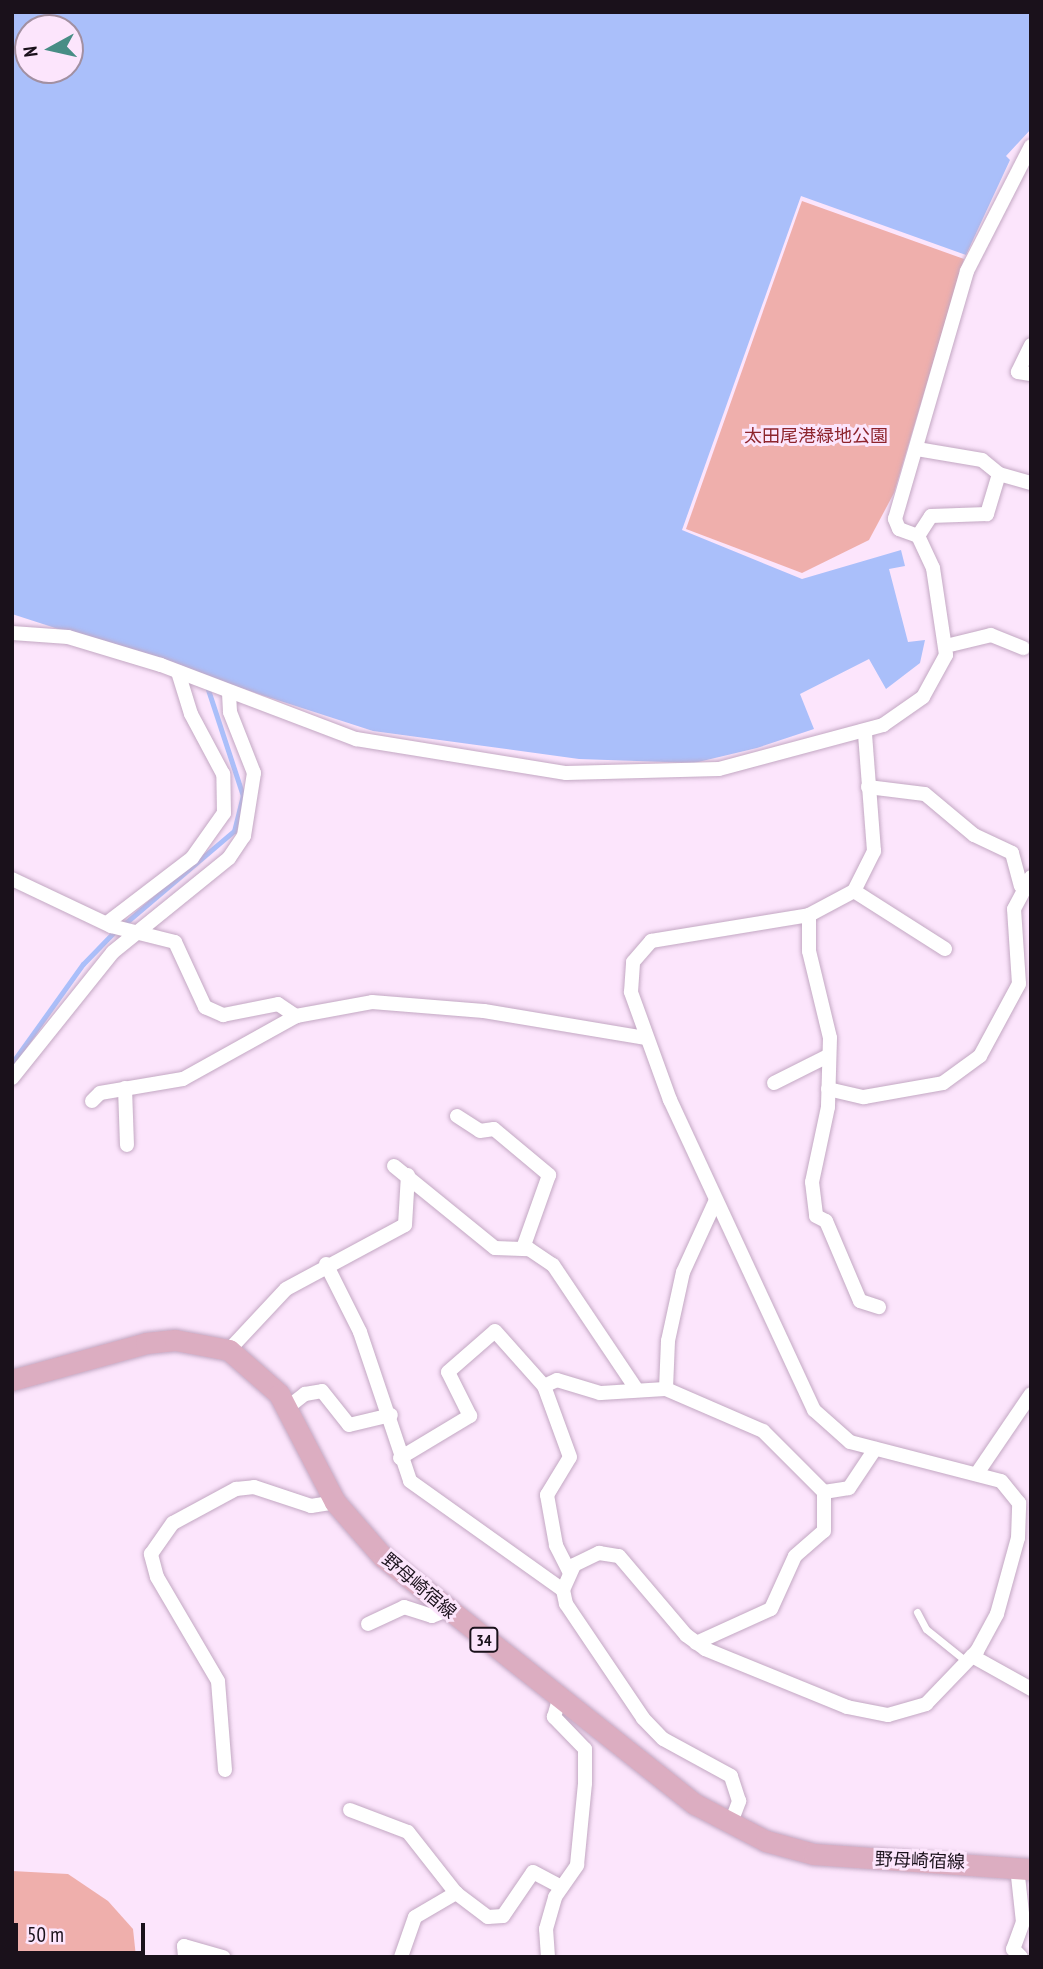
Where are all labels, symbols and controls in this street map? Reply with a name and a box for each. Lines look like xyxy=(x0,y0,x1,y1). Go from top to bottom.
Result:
north arrow xyxy=(14,14,84,84)
text: N xyxy=(18,45,43,58)
park label: 太田尾港緑地公園 xyxy=(744,425,888,447)
street label: 野母崎宿線 xyxy=(378,1549,460,1623)
road number: 34 xyxy=(468,1628,500,1652)
street label: 野母崎宿線 xyxy=(875,1849,965,1873)
scale bar xyxy=(18,1910,149,1954)
text: 50 m xyxy=(27,1921,64,1948)

